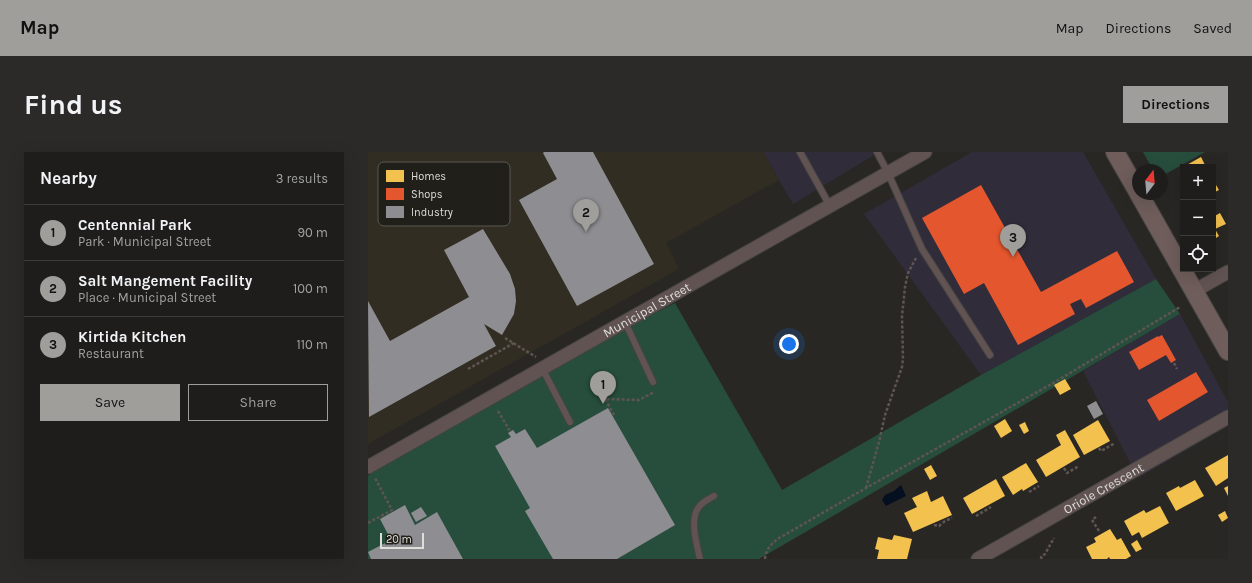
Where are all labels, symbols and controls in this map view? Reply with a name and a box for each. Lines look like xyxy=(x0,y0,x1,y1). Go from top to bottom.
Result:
text: Map xyxy=(20,17,59,39)
text: Map xyxy=(1056,20,1084,37)
text: Directions xyxy=(1106,20,1171,37)
text: Saved xyxy=(1193,20,1232,37)
button: Directions xyxy=(1123,86,1228,123)
text: Find us xyxy=(24,88,123,121)
legend xyxy=(378,162,510,226)
north arrow xyxy=(1132,164,1168,200)
map controls xyxy=(1180,164,1216,272)
button: + xyxy=(1180,164,1216,200)
text: Nearby xyxy=(40,168,97,188)
text: Homes xyxy=(411,170,446,183)
text: 3 results xyxy=(276,171,328,186)
text: Shops xyxy=(411,188,443,201)
pin: 2 xyxy=(573,199,599,232)
button: − xyxy=(1180,200,1216,236)
text: Industry xyxy=(411,206,453,219)
text: Centennial Park xyxy=(78,216,192,234)
pin: 3 xyxy=(1000,224,1026,257)
text: 1 xyxy=(51,225,55,240)
text: 90 m xyxy=(297,225,328,240)
text: Park · Municipal Street xyxy=(78,234,211,249)
button: locate xyxy=(1180,236,1216,272)
text: Salt Mangement Facility xyxy=(78,272,252,290)
street label: Municipal Street xyxy=(600,279,693,340)
text: 2 xyxy=(49,281,57,296)
text: 100 m xyxy=(293,281,328,296)
text: Place · Municipal Street xyxy=(78,290,216,305)
text: Kirtida Kitchen xyxy=(78,328,186,346)
your location xyxy=(779,334,799,354)
text: 3 xyxy=(49,337,57,352)
text: 110 m xyxy=(296,337,328,352)
text: Restaurant xyxy=(78,346,144,361)
pin: 1 xyxy=(590,371,616,404)
button: Save xyxy=(40,384,180,421)
button: Share xyxy=(188,384,328,421)
street label: Oriole Crescent xyxy=(1060,459,1146,517)
scale bar xyxy=(380,531,424,550)
text: 20 m xyxy=(386,533,412,546)

